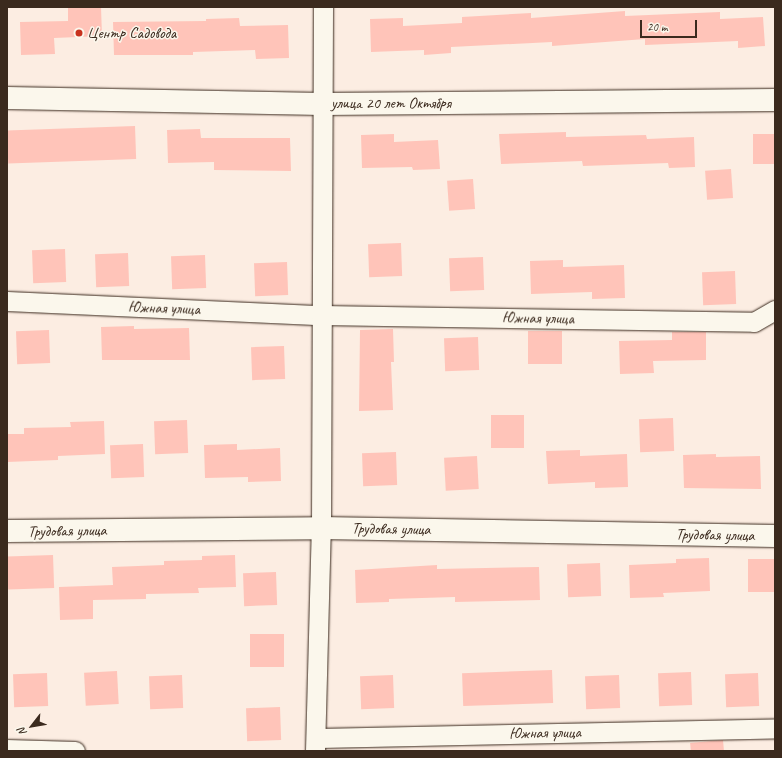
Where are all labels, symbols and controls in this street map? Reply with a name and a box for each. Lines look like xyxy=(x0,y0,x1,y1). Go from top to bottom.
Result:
scale bar xyxy=(642,12,699,38)
text: 20 m xyxy=(647,19,667,35)
place label: Центр Садовода xyxy=(87,23,177,43)
marker: Центр Садовода xyxy=(74,28,84,38)
street label: улица 20 лет Октября xyxy=(330,93,452,113)
street label: Южная улица xyxy=(127,297,201,319)
street label: Южная улица xyxy=(501,308,575,328)
street label: Трудовая улица xyxy=(351,519,431,539)
street label: Трудовая улица xyxy=(27,521,107,541)
street label: Трудовая улица xyxy=(675,525,755,545)
north arrow xyxy=(12,706,52,746)
street label: Южная улица xyxy=(508,723,582,743)
text: N xyxy=(14,726,29,739)

